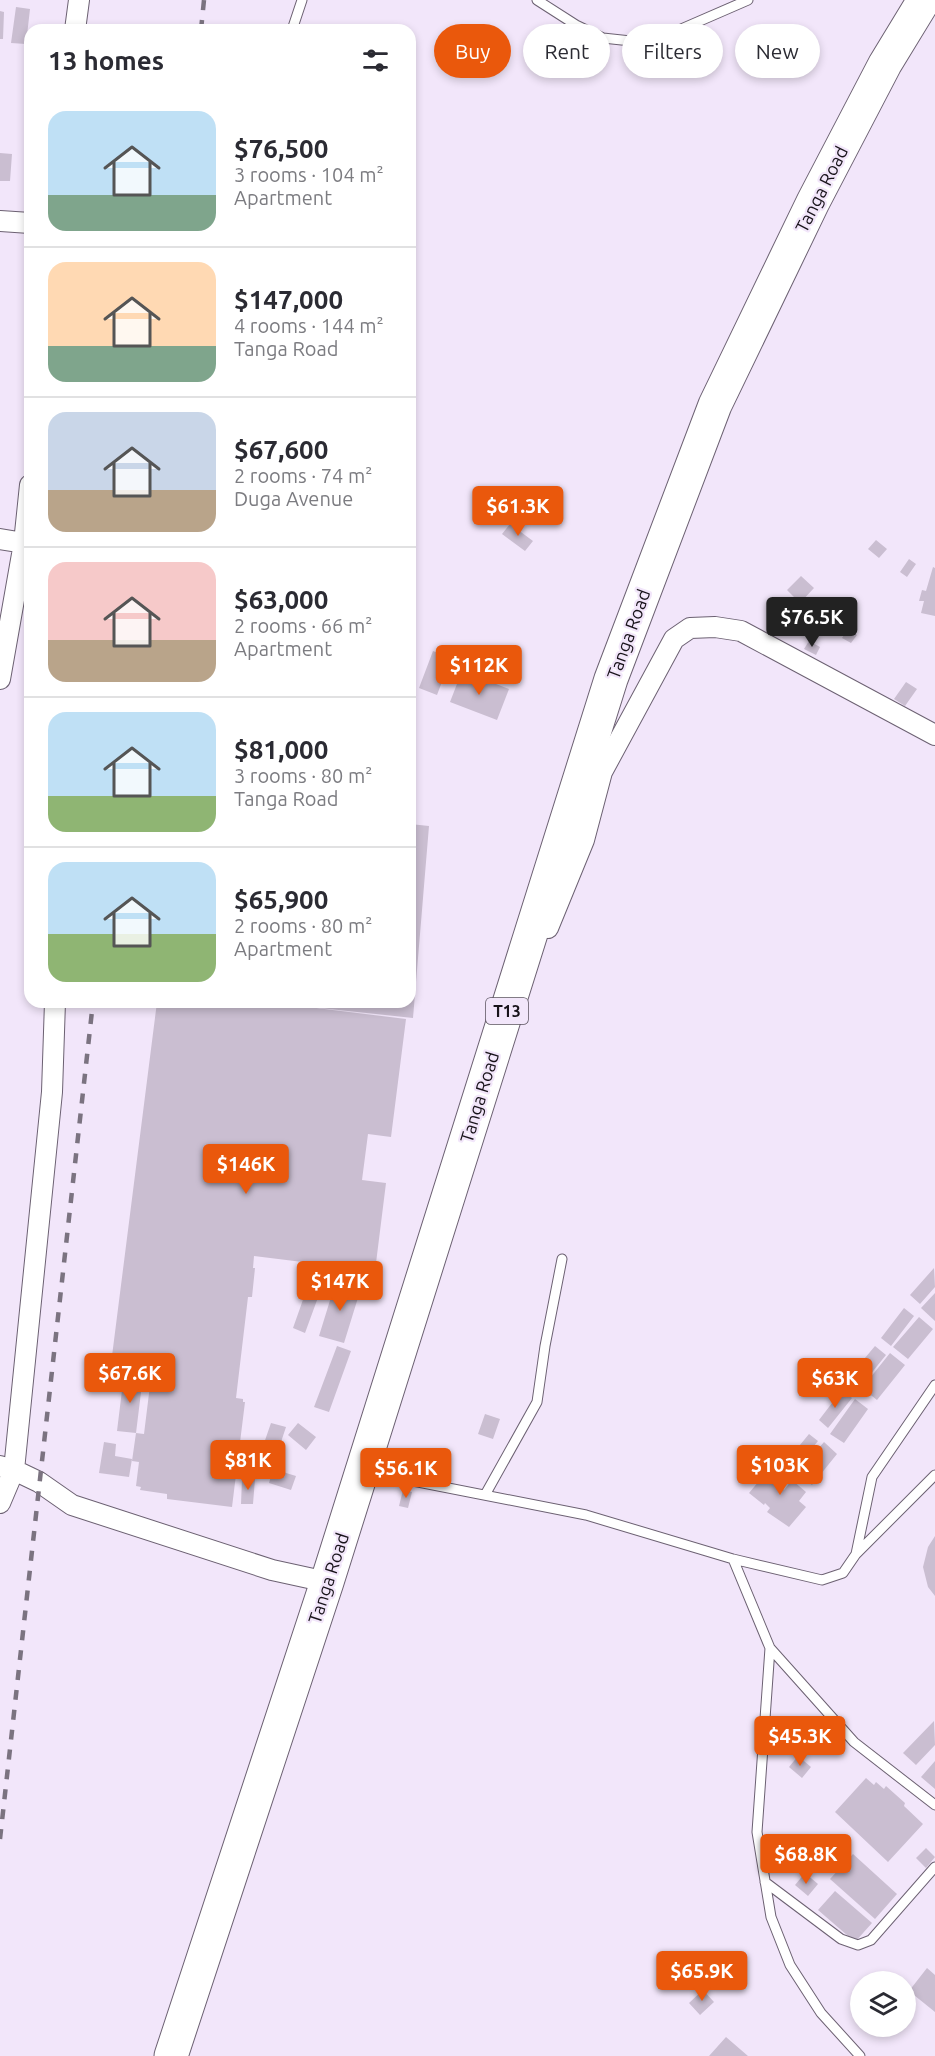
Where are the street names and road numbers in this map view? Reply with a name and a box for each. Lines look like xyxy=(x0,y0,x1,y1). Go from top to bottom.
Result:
street label: Tanga Road xyxy=(791,143,851,235)
street label: Tanga Road xyxy=(603,586,653,682)
road number: T13 xyxy=(486,998,528,1024)
street label: Tanga Road xyxy=(456,1049,502,1145)
street label: Tanga Road xyxy=(304,1530,352,1626)

